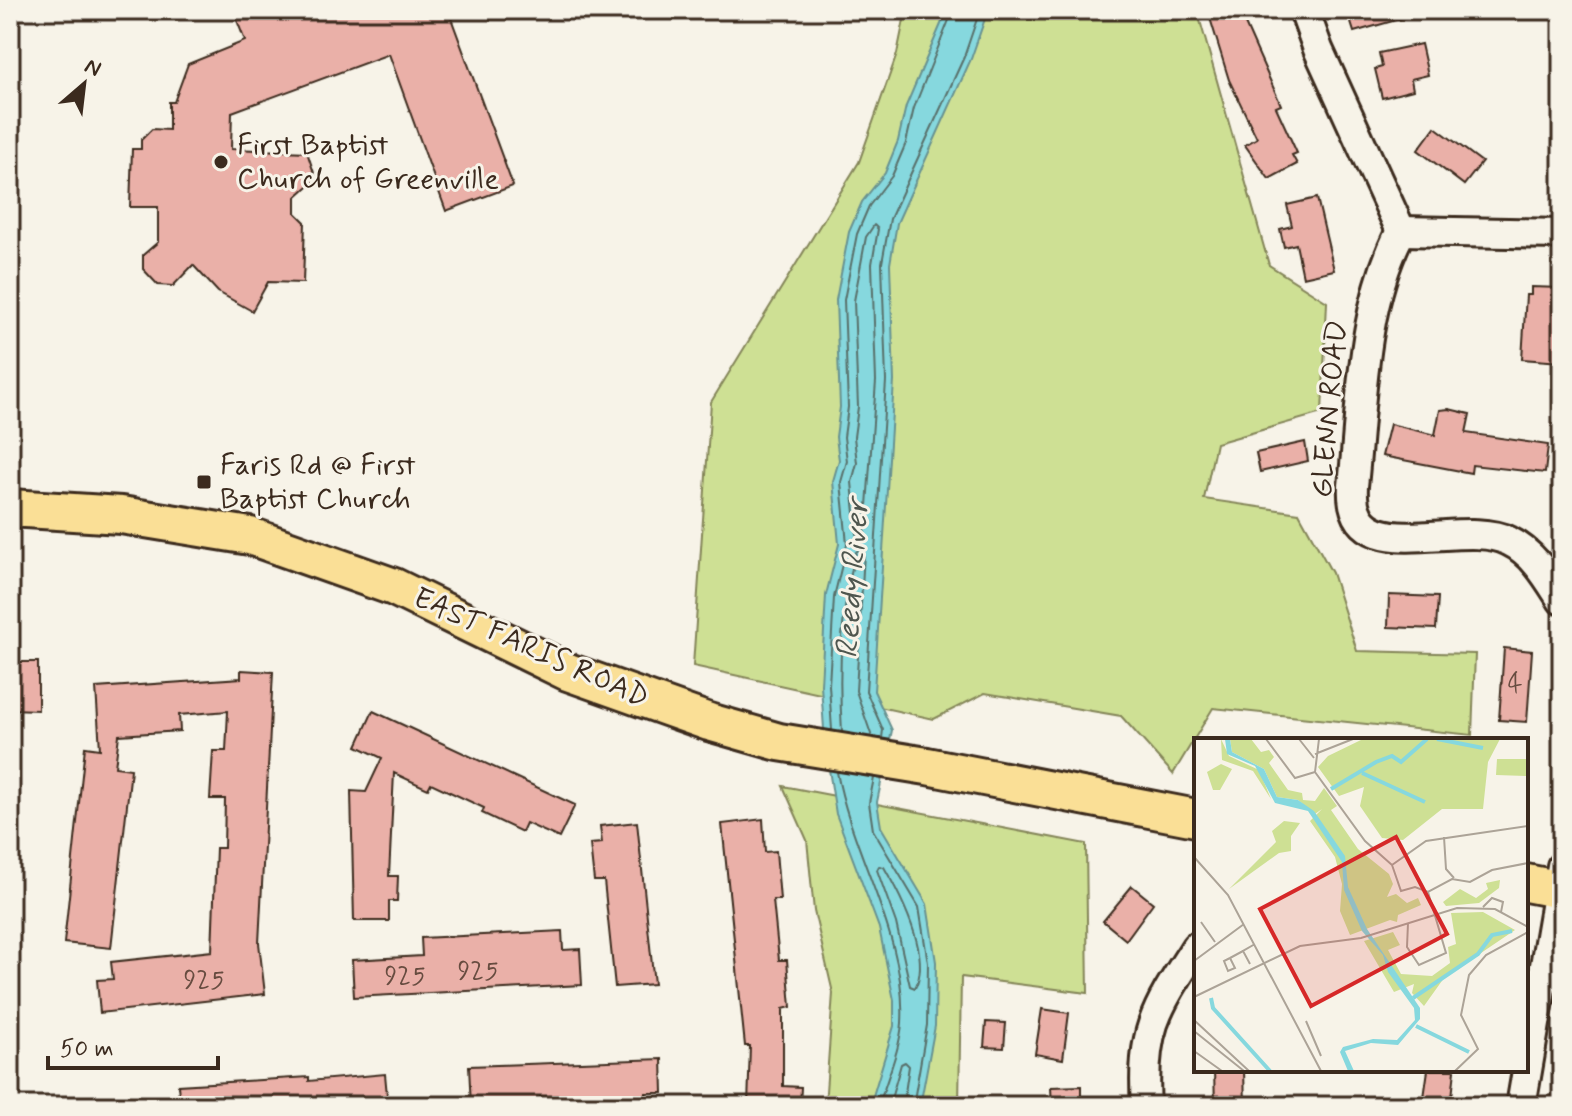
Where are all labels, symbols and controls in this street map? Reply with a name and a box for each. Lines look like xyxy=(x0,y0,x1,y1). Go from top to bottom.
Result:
north arrow xyxy=(44,44,124,124)
text: N xyxy=(79,52,105,84)
place label: First Baptist Church of Greenville xyxy=(237,126,499,199)
marker: First Baptist Church of Greenville xyxy=(212,153,230,171)
street label: GLENN ROAD xyxy=(1303,319,1357,499)
place label: Faris Rd @ First Baptist Church xyxy=(220,446,416,519)
marker: Faris Rd @ First Baptist Church xyxy=(195,473,213,491)
water label: Reedy River xyxy=(826,494,880,660)
street label: EAST FARIS ROAD xyxy=(407,579,655,717)
house number: 4 xyxy=(1507,668,1523,702)
inset map xyxy=(1194,738,1528,1072)
house number: 925 xyxy=(458,955,498,989)
house number: 925 xyxy=(385,960,425,994)
house number: 925 xyxy=(184,964,224,998)
scale bar xyxy=(48,1020,218,1070)
text: 50 m xyxy=(60,1034,114,1065)

